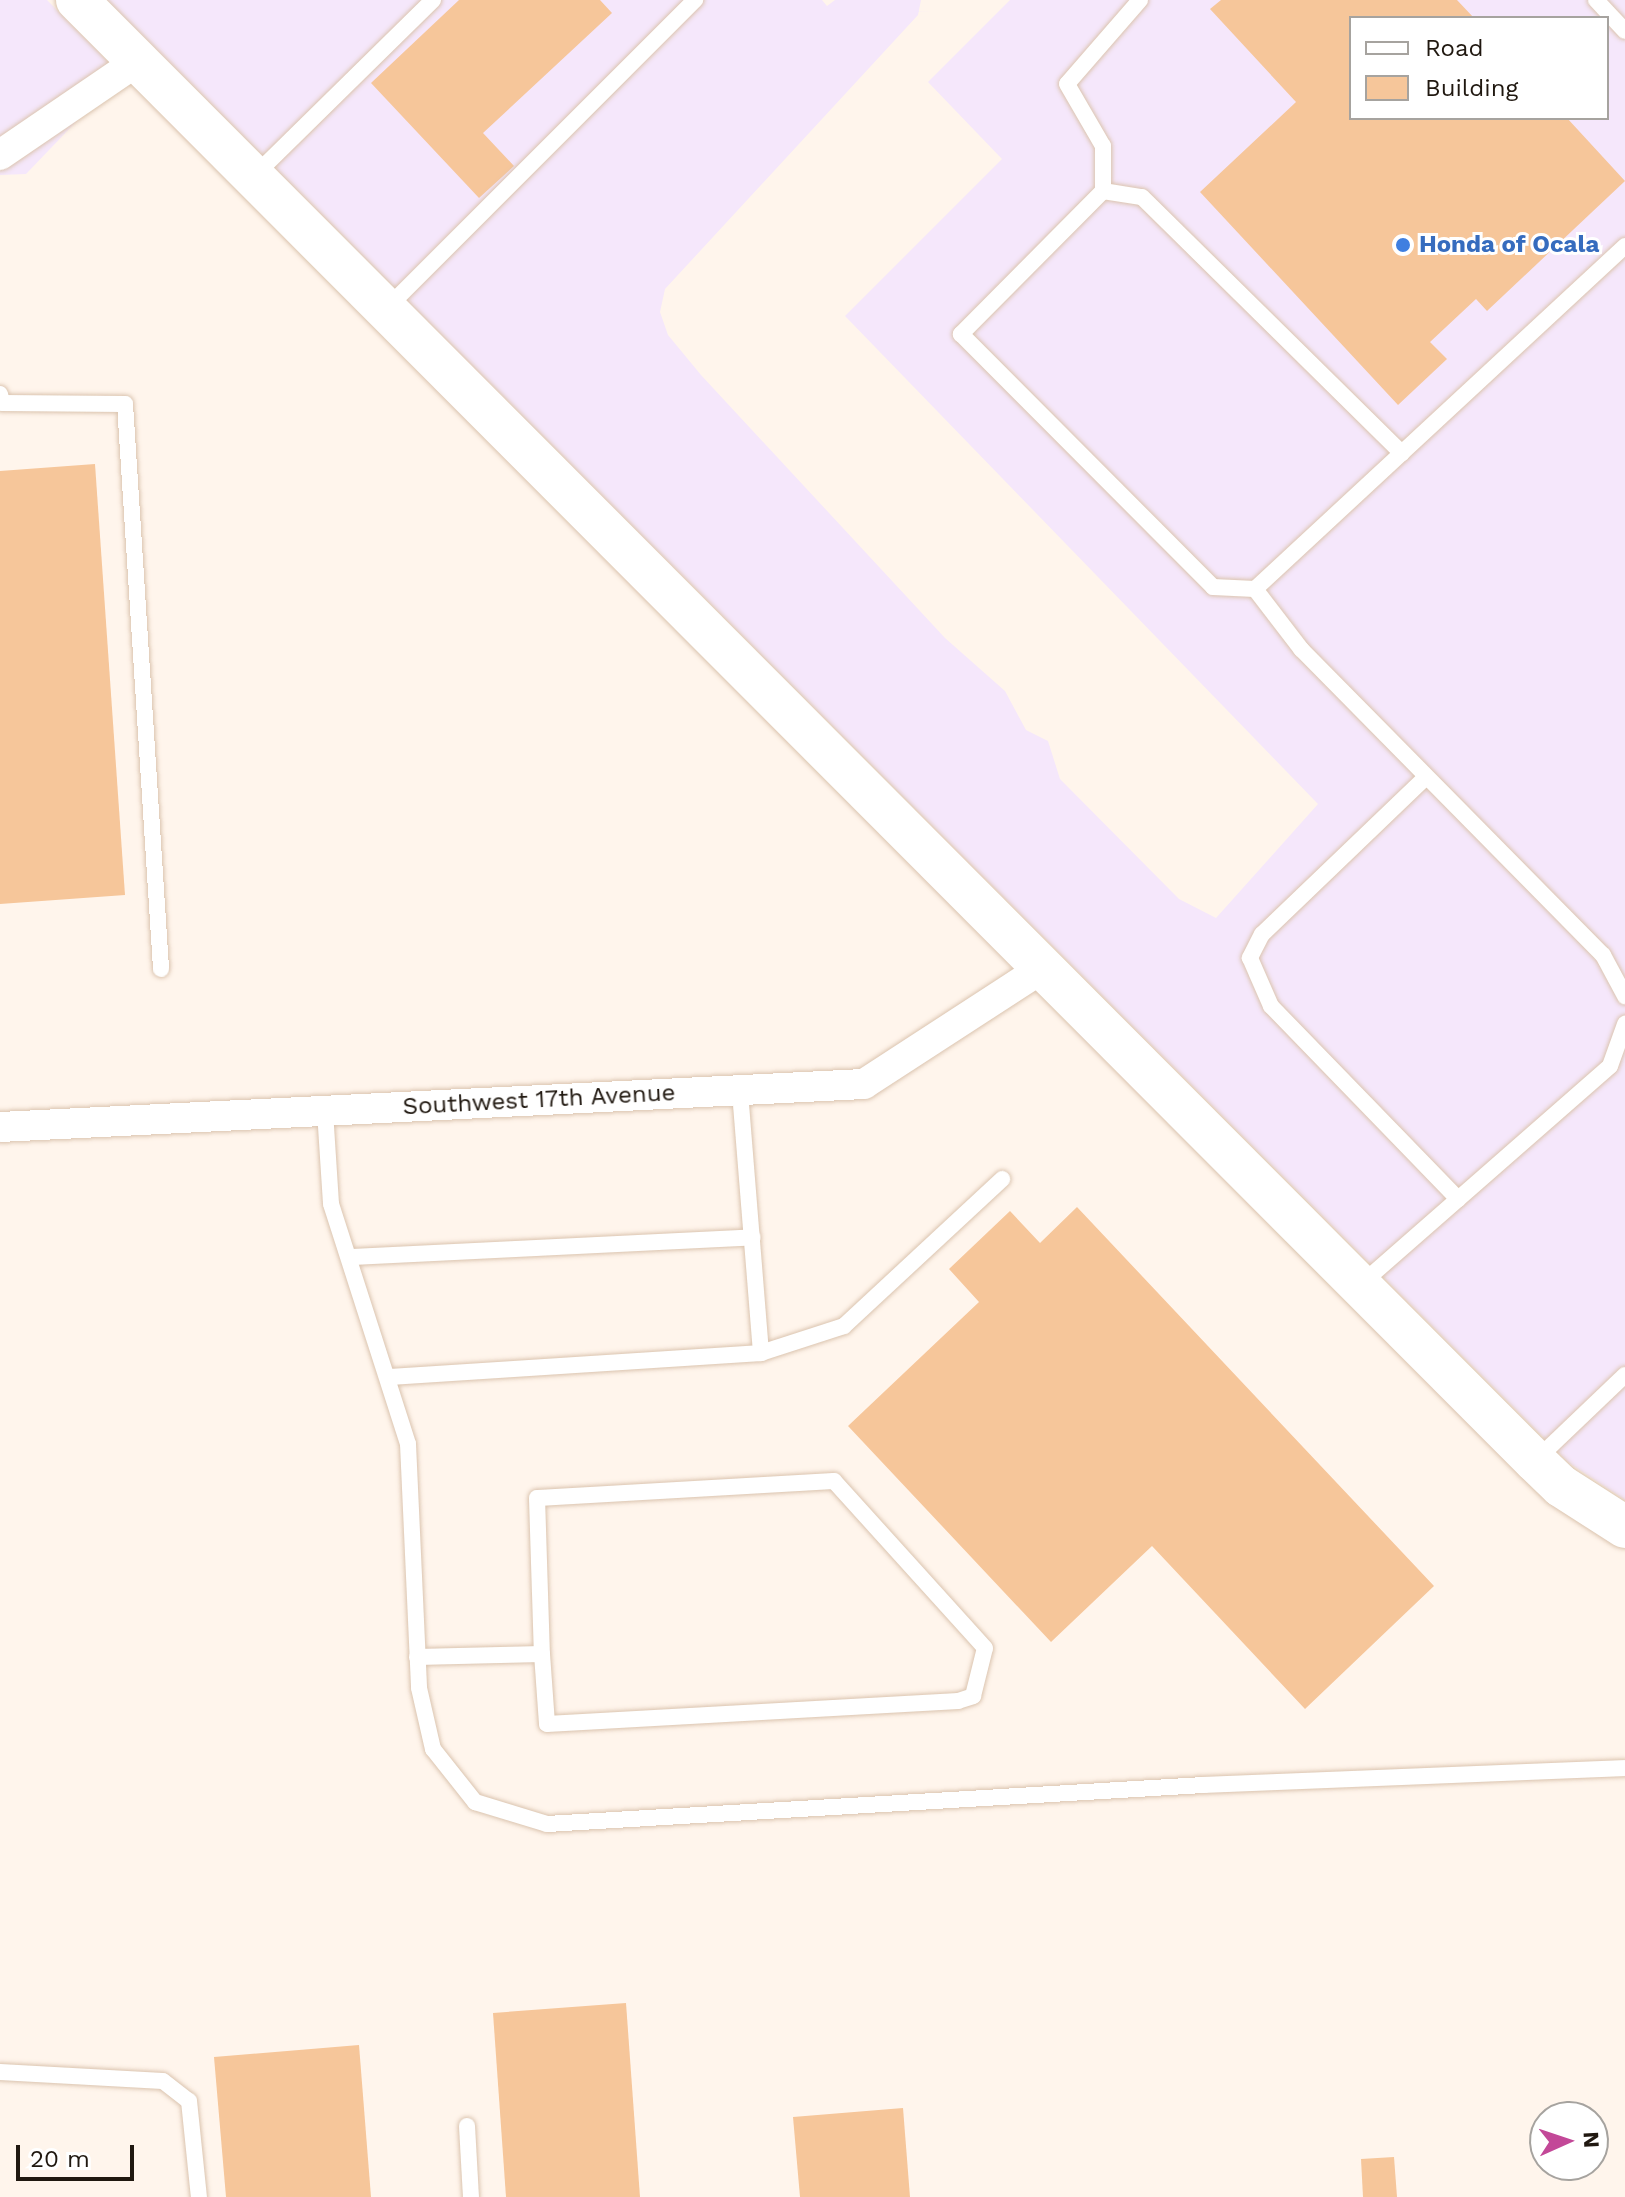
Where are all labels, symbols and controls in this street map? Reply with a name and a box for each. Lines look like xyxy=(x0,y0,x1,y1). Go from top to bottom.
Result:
legend xyxy=(1349,16,1609,120)
text: Road xyxy=(1425,34,1484,62)
text: Building xyxy=(1425,74,1518,102)
place label: Honda of Ocala xyxy=(1419,231,1600,259)
marker: Honda of Ocala xyxy=(1394,236,1412,254)
street label: Southwest 17th Avenue xyxy=(401,1078,677,1122)
north arrow xyxy=(1529,2101,1609,2181)
scale bar xyxy=(20,2129,138,2179)
text: N xyxy=(1579,2131,1604,2149)
text: 20 m xyxy=(30,2145,90,2173)

